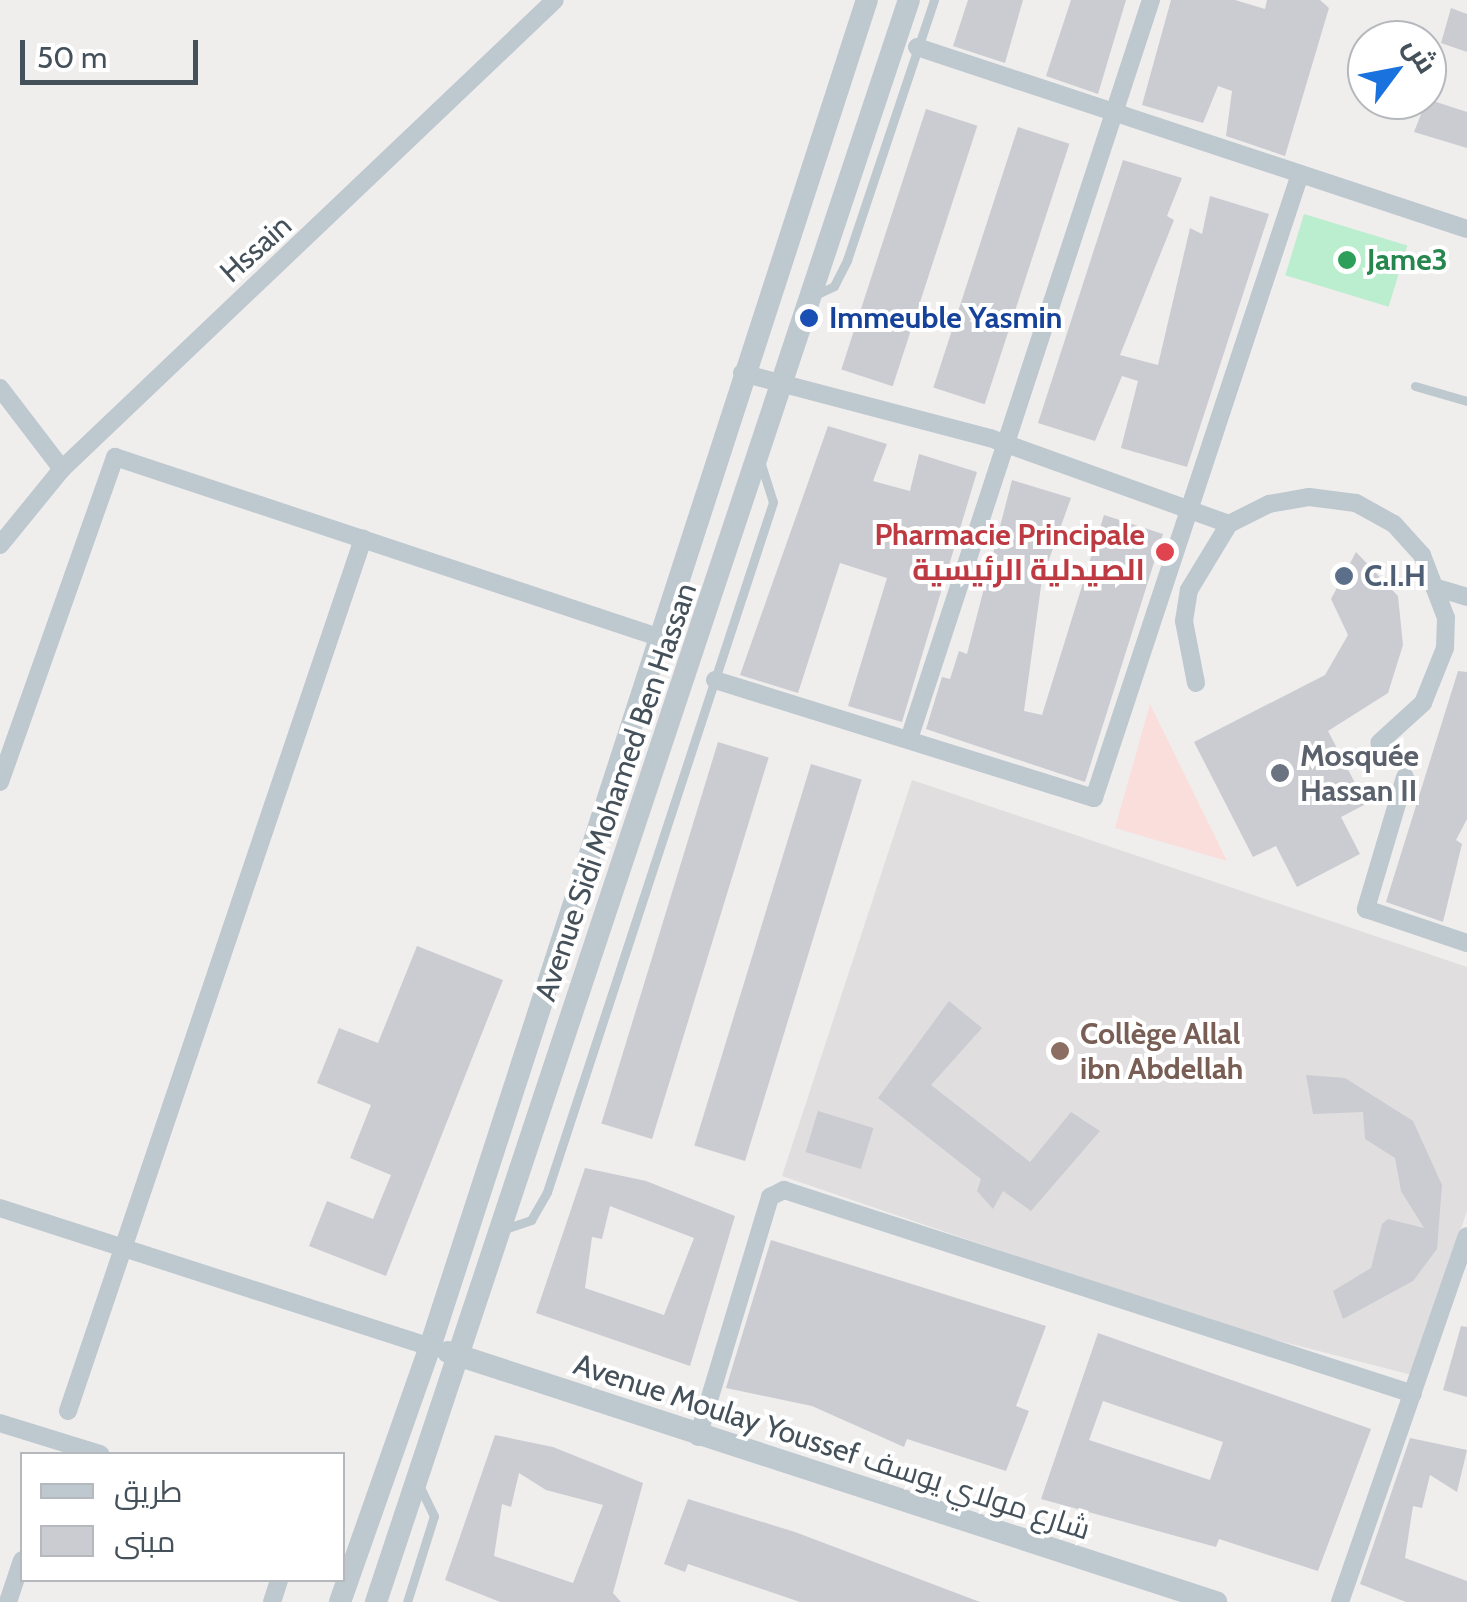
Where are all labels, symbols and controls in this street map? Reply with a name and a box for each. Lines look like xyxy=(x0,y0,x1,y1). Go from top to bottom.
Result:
scale bar xyxy=(25,20,202,82)
north arrow xyxy=(1347,20,1447,120)
text: ش xyxy=(1397,31,1445,79)
text: 50 m xyxy=(37,39,107,76)
street label: Hssain xyxy=(213,208,299,290)
place label: Jame3 xyxy=(1367,242,1448,278)
marker: Jame3 xyxy=(1336,249,1358,271)
place label: Immeuble Yasmin xyxy=(829,300,1062,336)
marker: Immeuble Yasmin xyxy=(798,307,820,329)
place label: Pharmacie Principale الصيدلية الرئيسية xyxy=(874,517,1145,588)
marker: Pharmacie Principale الصيدلية الرئيسية xyxy=(1154,541,1176,563)
place label: C.I.H xyxy=(1364,558,1426,594)
marker: C.I.H xyxy=(1333,565,1355,587)
street label: Avenue Sidi Mohamed Ben Hassan xyxy=(527,578,705,1006)
place label: Mosquée Hassan II xyxy=(1300,738,1419,808)
marker: Mosquée Hassan II xyxy=(1269,762,1291,784)
place label: Collège Allal ibn Abdellah xyxy=(1080,1016,1243,1086)
marker: Collège Allal ibn Abdellah xyxy=(1049,1040,1071,1062)
street label: Avenue Moulay Youssef شارع مولاي يوسف xyxy=(569,1346,1095,1548)
legend xyxy=(20,1452,345,1582)
text: طريق xyxy=(114,1473,183,1510)
text: مبنى xyxy=(114,1523,175,1560)

